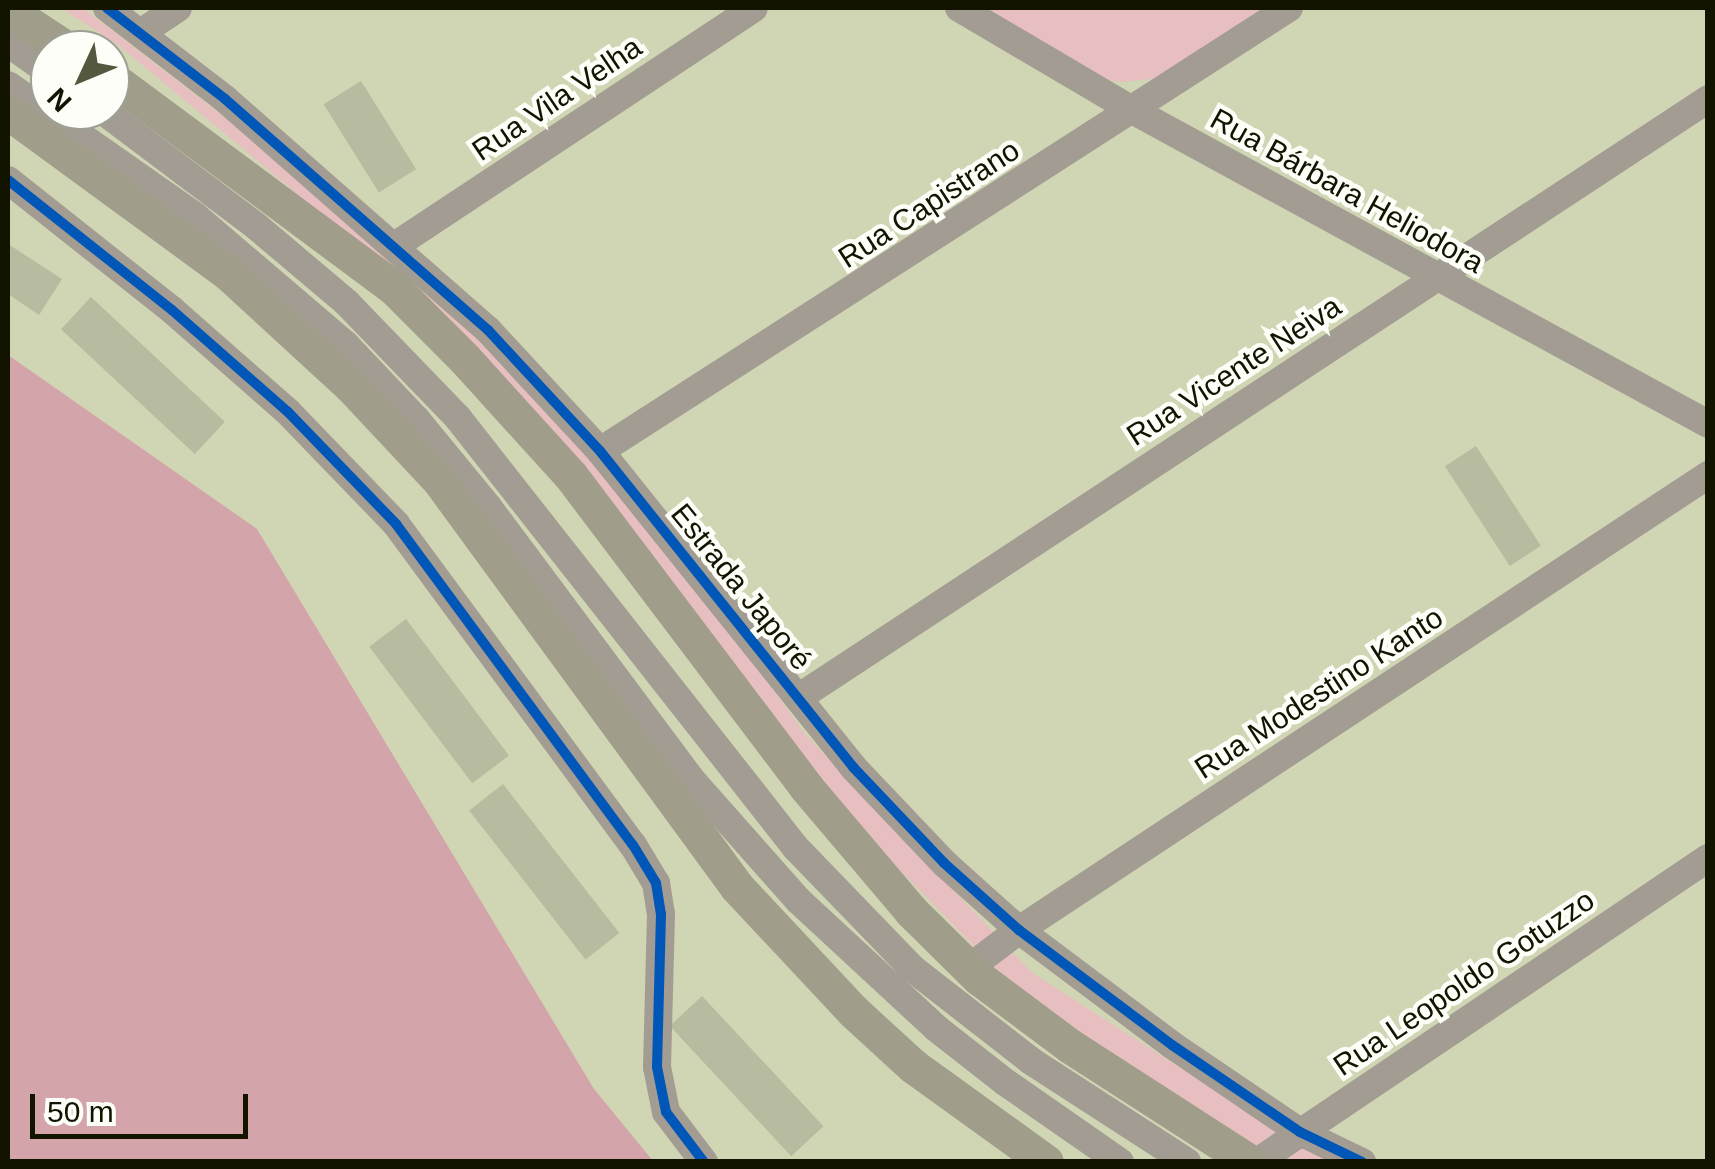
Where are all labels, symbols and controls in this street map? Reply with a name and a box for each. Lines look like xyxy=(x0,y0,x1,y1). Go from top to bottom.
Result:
street label: Rua Vila Velha xyxy=(466,29,648,169)
north arrow xyxy=(30,30,130,130)
text: N xyxy=(41,82,78,118)
street label: Rua Bárbara Heliodora xyxy=(1204,101,1490,281)
street label: Rua Capistrano xyxy=(832,132,1026,276)
street label: Rua Vicente Neiva xyxy=(1120,288,1348,454)
street label: Estrada Japoré xyxy=(663,497,819,677)
street label: Rua Modestino Kanto xyxy=(1188,599,1450,787)
street label: Rua Leopoldo Gotuzzo xyxy=(1327,882,1601,1084)
scale bar xyxy=(35,1074,252,1136)
text: 50 m xyxy=(47,1095,114,1128)

